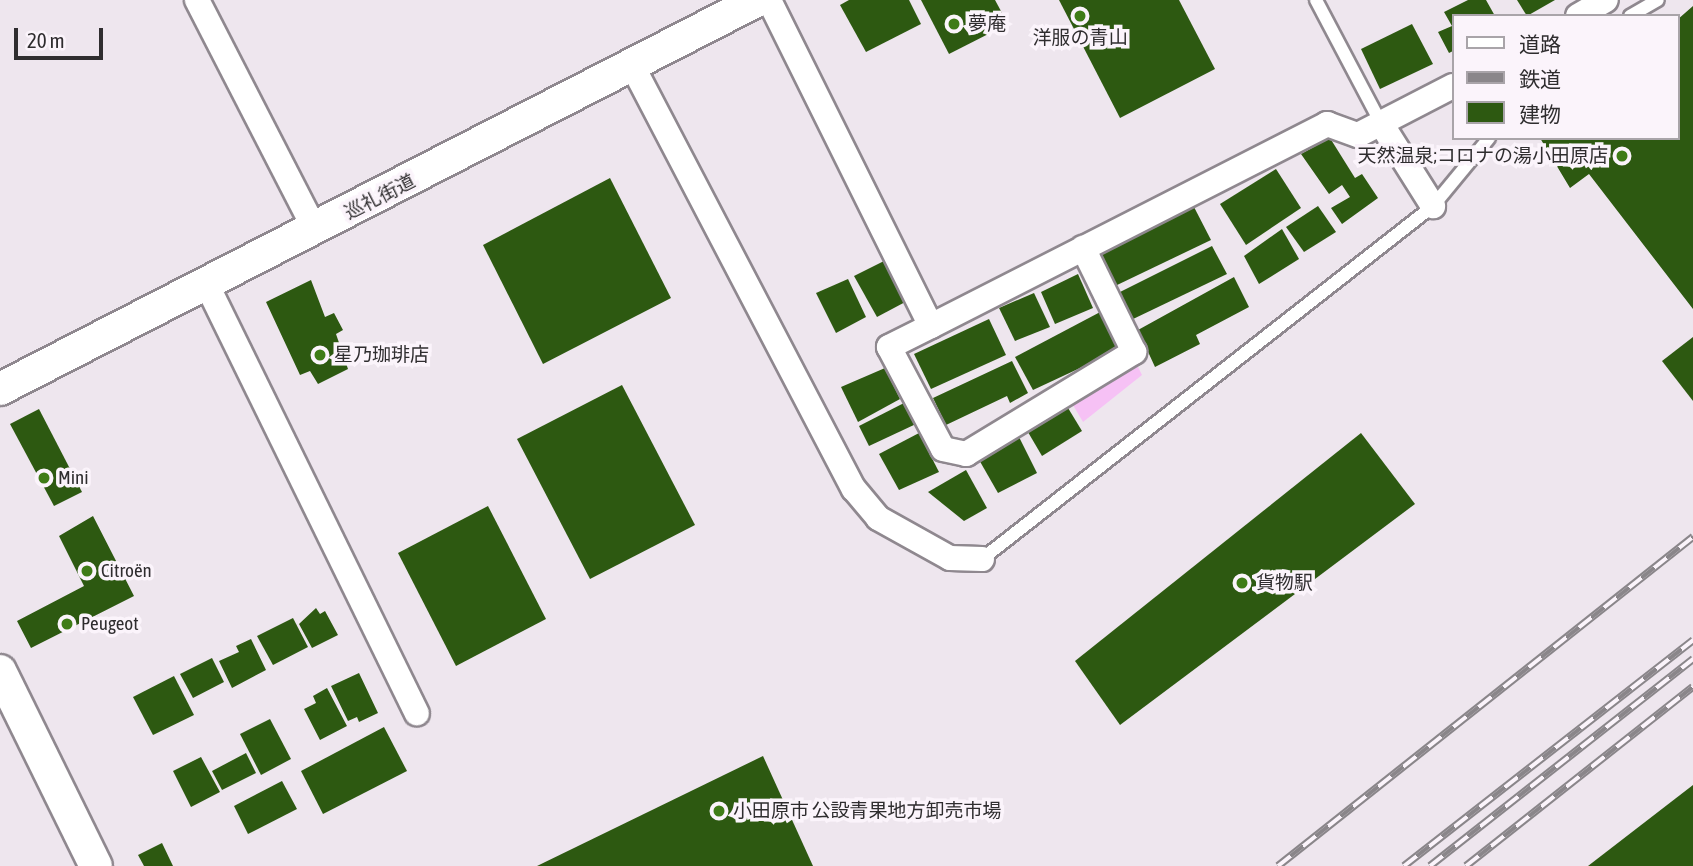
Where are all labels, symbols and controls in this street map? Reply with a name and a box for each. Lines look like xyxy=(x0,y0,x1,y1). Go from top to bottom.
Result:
marker: 洋服の青山 xyxy=(1072,8,1088,24)
place label: 夢庵 xyxy=(968,13,1006,35)
scale bar xyxy=(18,14,107,58)
legend xyxy=(1452,14,1679,140)
marker: 夢庵 xyxy=(946,16,962,32)
place label: 洋服の青山 xyxy=(1033,27,1127,49)
text: 20 m xyxy=(27,28,65,52)
text: 道路 xyxy=(1519,32,1561,56)
text: 鉄道 xyxy=(1519,67,1561,91)
text: 建物 xyxy=(1519,102,1561,126)
place label: 天然温泉;コロナの湯小田原店 xyxy=(1358,145,1608,167)
marker: 天然温泉;コロナの湯小田原店 xyxy=(1614,148,1630,164)
street label: 巡礼街道 xyxy=(341,170,419,224)
place label: 星乃珈琲店 xyxy=(334,344,429,366)
marker: 星乃珈琲店 xyxy=(312,347,328,363)
place label: Mini xyxy=(58,467,89,489)
marker: Mini xyxy=(36,470,52,486)
place label: Citroën xyxy=(101,560,152,582)
marker: Citroën xyxy=(79,563,95,579)
place label: 貨物駅 xyxy=(1256,572,1313,594)
marker: 貨物駅 xyxy=(1234,575,1250,591)
place label: Peugeot xyxy=(81,613,139,635)
marker: Peugeot xyxy=(59,616,75,632)
place label: 小田原市 公設青果地方卸売市場 xyxy=(733,800,1002,822)
marker: 小田原市 公設青果地方卸売市場 xyxy=(711,803,727,819)

